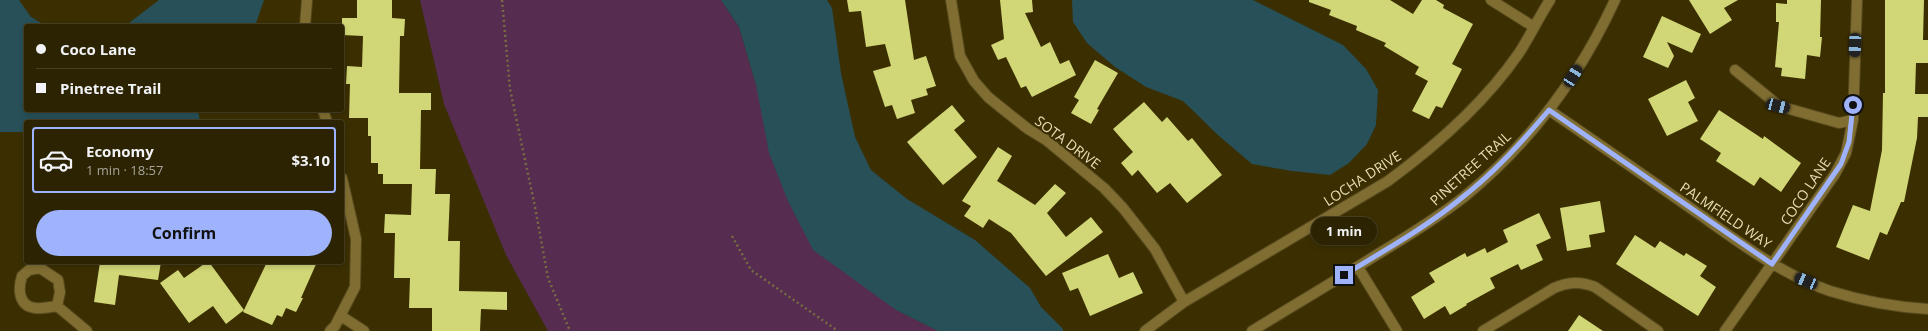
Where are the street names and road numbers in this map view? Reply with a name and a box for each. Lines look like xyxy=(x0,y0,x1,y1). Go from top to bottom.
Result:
street label: SOTA DRIVE xyxy=(1031,111,1105,173)
street label: PINETREE TRAIL xyxy=(1426,127,1514,209)
street label: LOCHA DRIVE xyxy=(1320,146,1404,210)
street label: COCO LANE xyxy=(1775,154,1835,228)
street label: PALMFIELD WAY xyxy=(1676,177,1776,253)

